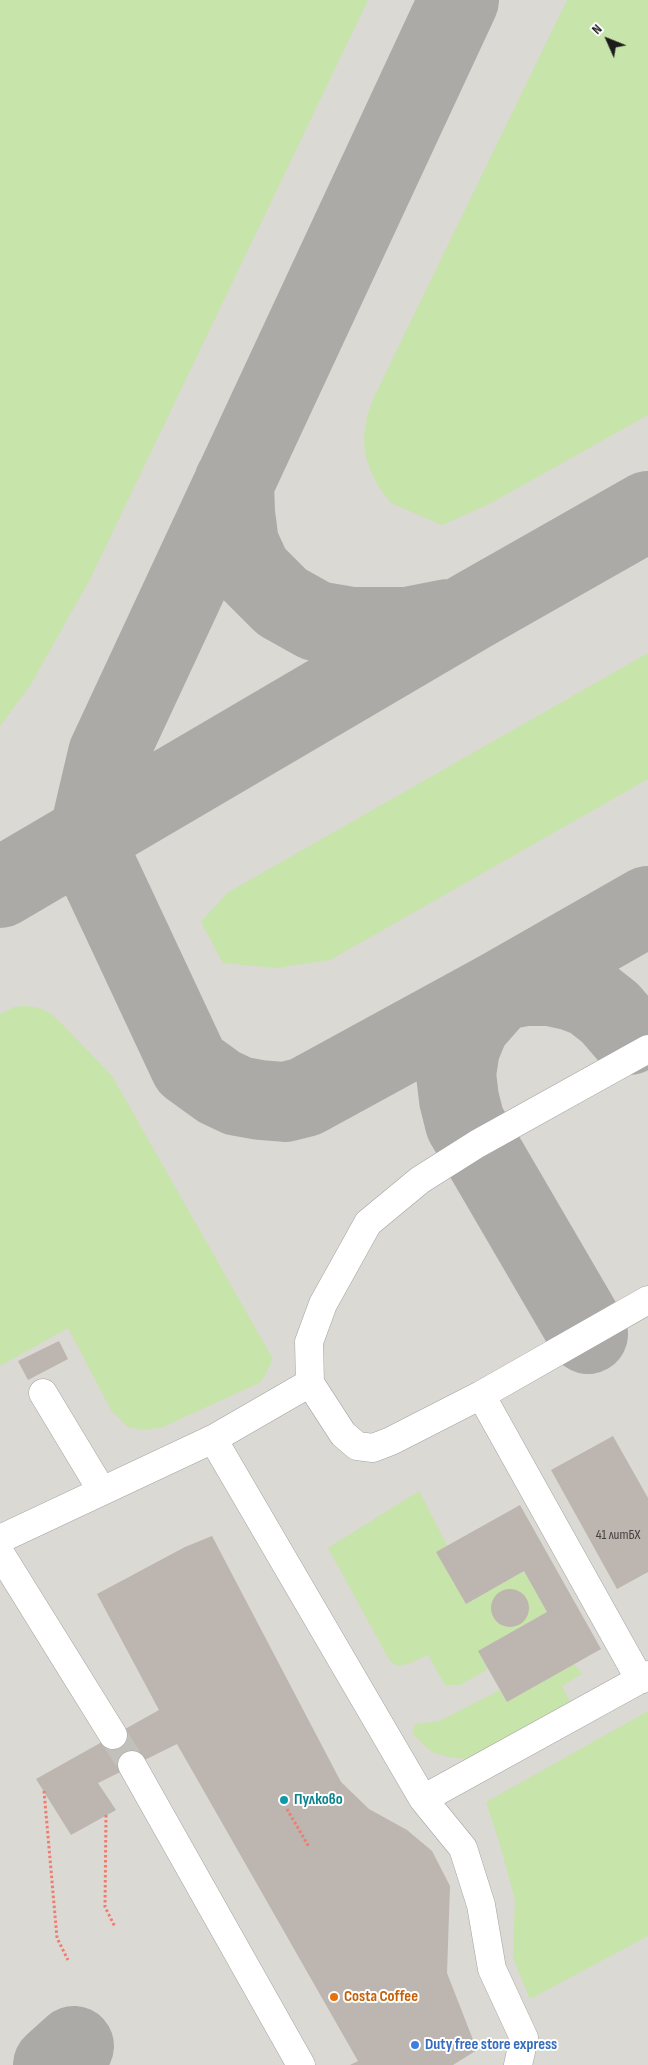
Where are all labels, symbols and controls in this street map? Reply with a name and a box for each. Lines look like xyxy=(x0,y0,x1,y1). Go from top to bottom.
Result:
north arrow xyxy=(583,15,633,65)
text: N xyxy=(588,21,606,38)
house number: 41 литБХ xyxy=(596,1527,640,1543)
place label: Пулково xyxy=(294,1790,343,1810)
marker: Пулково xyxy=(278,1794,290,1806)
place label: Costa Coffee xyxy=(344,1987,418,2007)
marker: Costa Coffee xyxy=(328,1991,340,2003)
place label: Duty free store express xyxy=(425,2035,557,2055)
marker: Duty free store express xyxy=(409,2039,421,2051)

